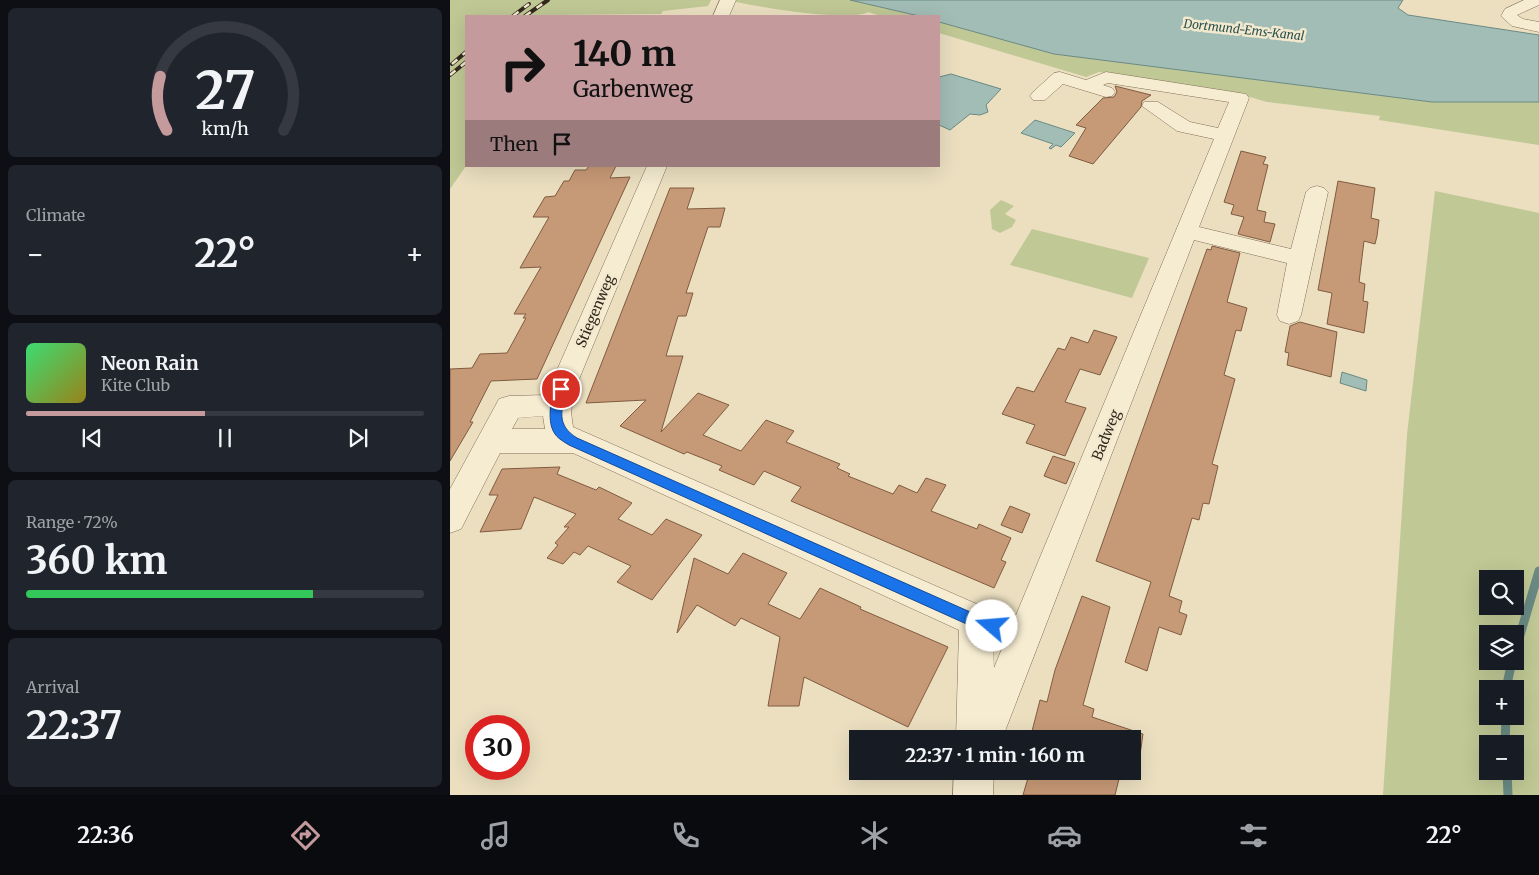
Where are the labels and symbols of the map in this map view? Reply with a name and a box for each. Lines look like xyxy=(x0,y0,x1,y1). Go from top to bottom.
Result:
water label: Dortmund-Ems-Kanal xyxy=(1182,16,1306,43)
street label: Stiegenweg xyxy=(572,271,619,350)
pin xyxy=(540,368,582,410)
street label: Badweg xyxy=(1088,406,1125,463)
position arrow xyxy=(965,599,1017,651)
speed limit sign: 30 xyxy=(465,715,530,780)

